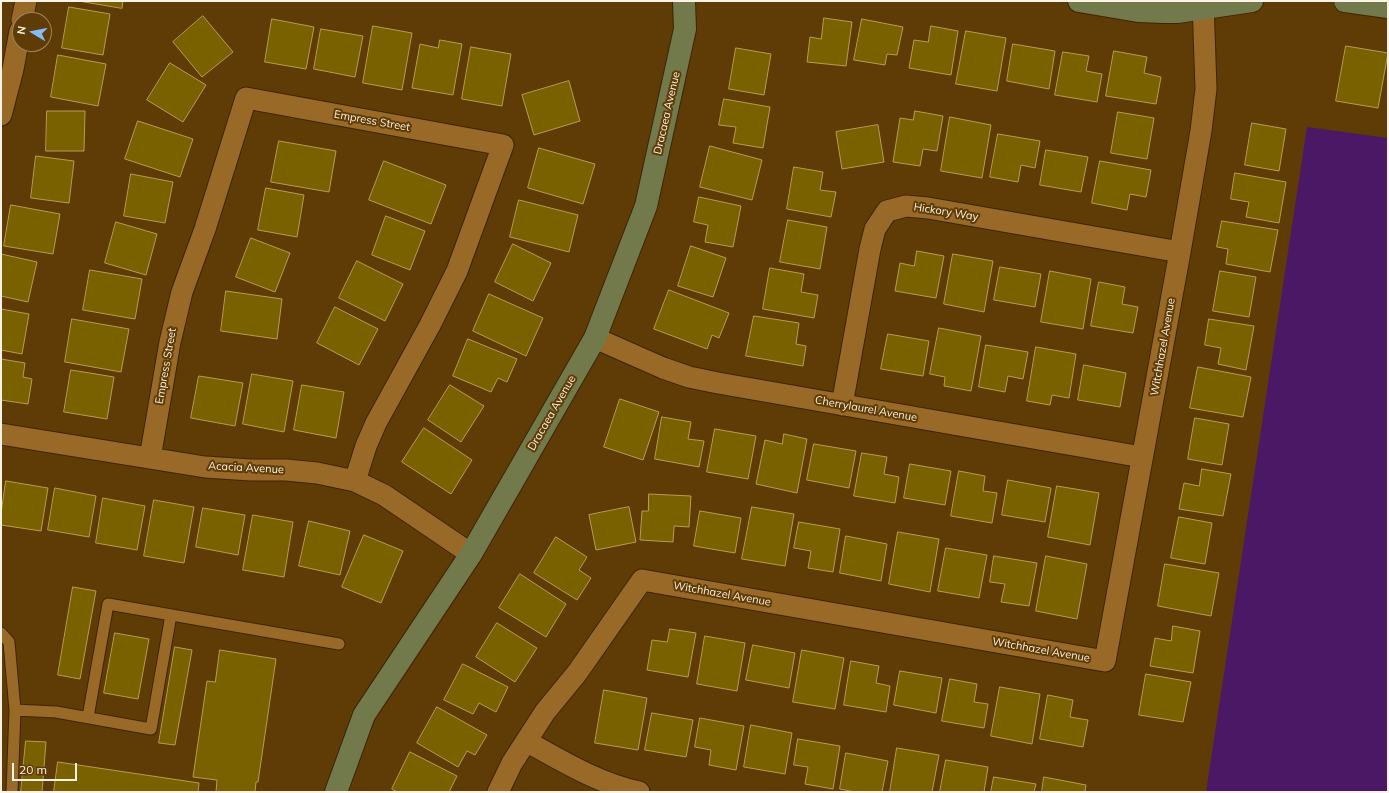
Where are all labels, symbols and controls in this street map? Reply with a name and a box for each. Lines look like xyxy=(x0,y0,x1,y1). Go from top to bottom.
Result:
north arrow xyxy=(12,12,52,52)
text: N xyxy=(14,25,29,35)
street label: Dracaea Avenue xyxy=(651,70,683,156)
street label: Empress Street xyxy=(333,108,411,134)
street label: Hickory Way xyxy=(913,200,979,224)
street label: Witchhazel Avenue xyxy=(1148,297,1178,397)
street label: Empress Street xyxy=(153,327,179,405)
street label: Dracaea Avenue xyxy=(525,373,579,453)
street label: Cherrylaurel Avenue xyxy=(814,394,918,424)
street label: Acacia Avenue xyxy=(208,459,284,477)
street label: Witchhazel Avenue xyxy=(672,579,772,609)
street label: Witchhazel Avenue xyxy=(991,635,1091,665)
scale bar xyxy=(14,755,79,781)
text: 20 m xyxy=(19,762,47,777)

